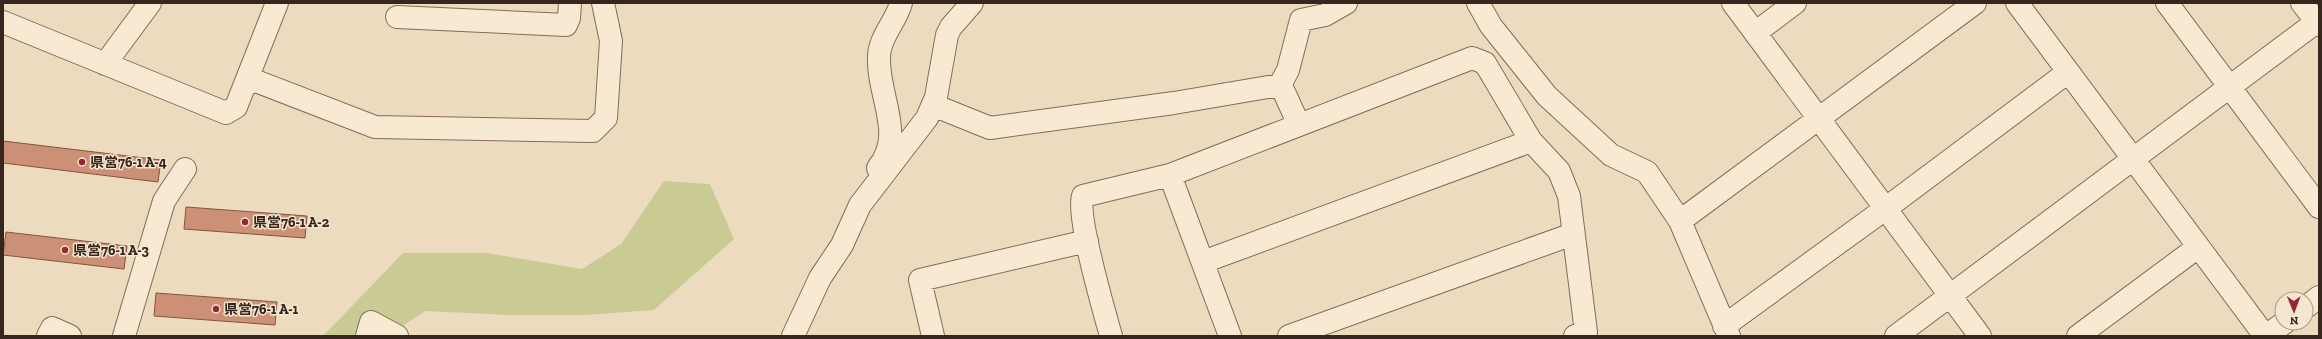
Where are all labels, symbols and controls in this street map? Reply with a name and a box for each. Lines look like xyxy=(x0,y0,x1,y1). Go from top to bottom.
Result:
place label: 県営76-1 A-4 xyxy=(90,154,167,171)
marker: 県営76-1 A-4 xyxy=(77,157,87,167)
place label: 県営76-1 A-2 xyxy=(253,214,330,231)
marker: 県営76-1 A-2 xyxy=(240,217,250,227)
place label: 県営76-1 A-3 xyxy=(73,242,150,259)
marker: 県営76-1 A-3 xyxy=(60,245,70,255)
north arrow xyxy=(2274,291,2314,331)
place label: 県営76-1 A-1 xyxy=(224,301,299,318)
marker: 県営76-1 A-1 xyxy=(211,304,221,314)
text: N xyxy=(2289,314,2298,327)

